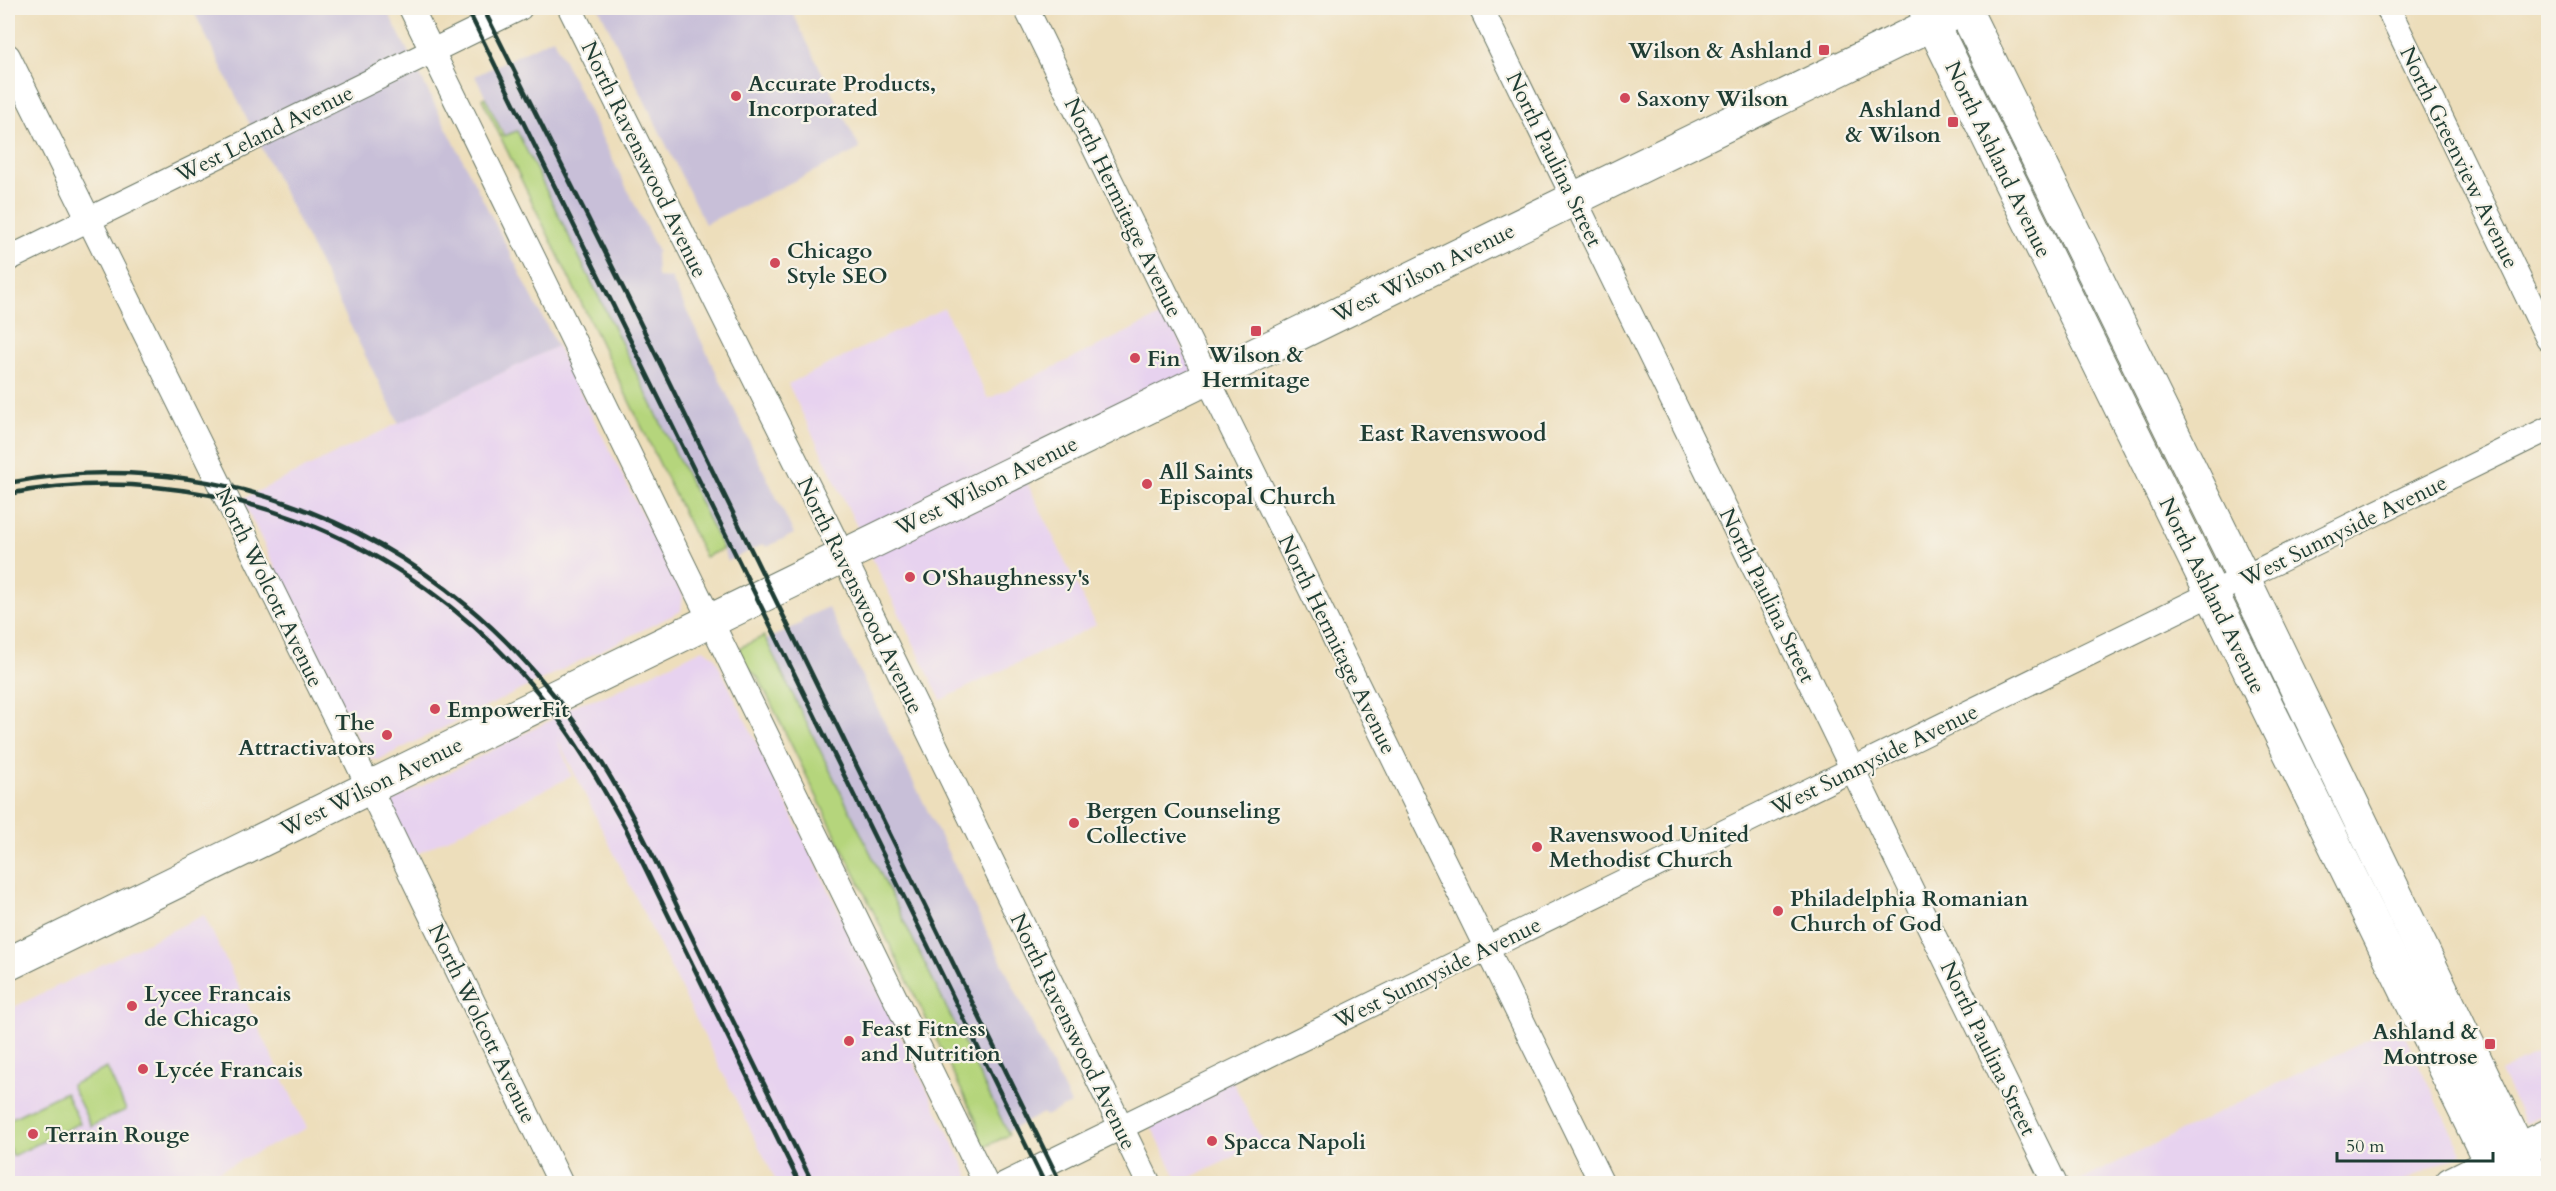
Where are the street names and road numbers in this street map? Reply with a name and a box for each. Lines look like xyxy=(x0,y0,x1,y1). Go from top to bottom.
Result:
street label: North Ravenswood Avenue xyxy=(574,36,715,283)
street label: North Greenview Avenue xyxy=(2392,41,2526,274)
street label: North Ashland Avenue xyxy=(1937,56,2059,263)
street label: North Paulina Street xyxy=(1499,67,1609,252)
street label: West Leland Avenue xyxy=(170,78,358,190)
street label: North Hermitage Avenue xyxy=(1057,93,1189,322)
street label: West Wilson Avenue xyxy=(1326,216,1520,331)
street label: West Wilson Avenue xyxy=(889,429,1083,544)
street label: West Sunnyside Avenue xyxy=(2234,468,2452,595)
street label: North Ravenswood Avenue xyxy=(790,472,931,719)
street label: North Wolcott Avenue xyxy=(208,483,330,692)
street label: North Ashland Avenue xyxy=(2151,492,2273,699)
street label: North Paulina Street xyxy=(1712,503,1822,688)
street label: North Hermitage Avenue xyxy=(1271,530,1403,759)
street label: West Sunnyside Avenue xyxy=(1765,697,1983,824)
street label: West Wilson Avenue xyxy=(274,730,468,845)
street label: North Ravenswood Avenue xyxy=(1003,908,1144,1155)
street label: West Sunnyside Avenue xyxy=(1328,910,1546,1037)
street label: North Wolcott Avenue xyxy=(421,919,543,1128)
street label: North Paulina Street xyxy=(1933,956,2043,1141)

